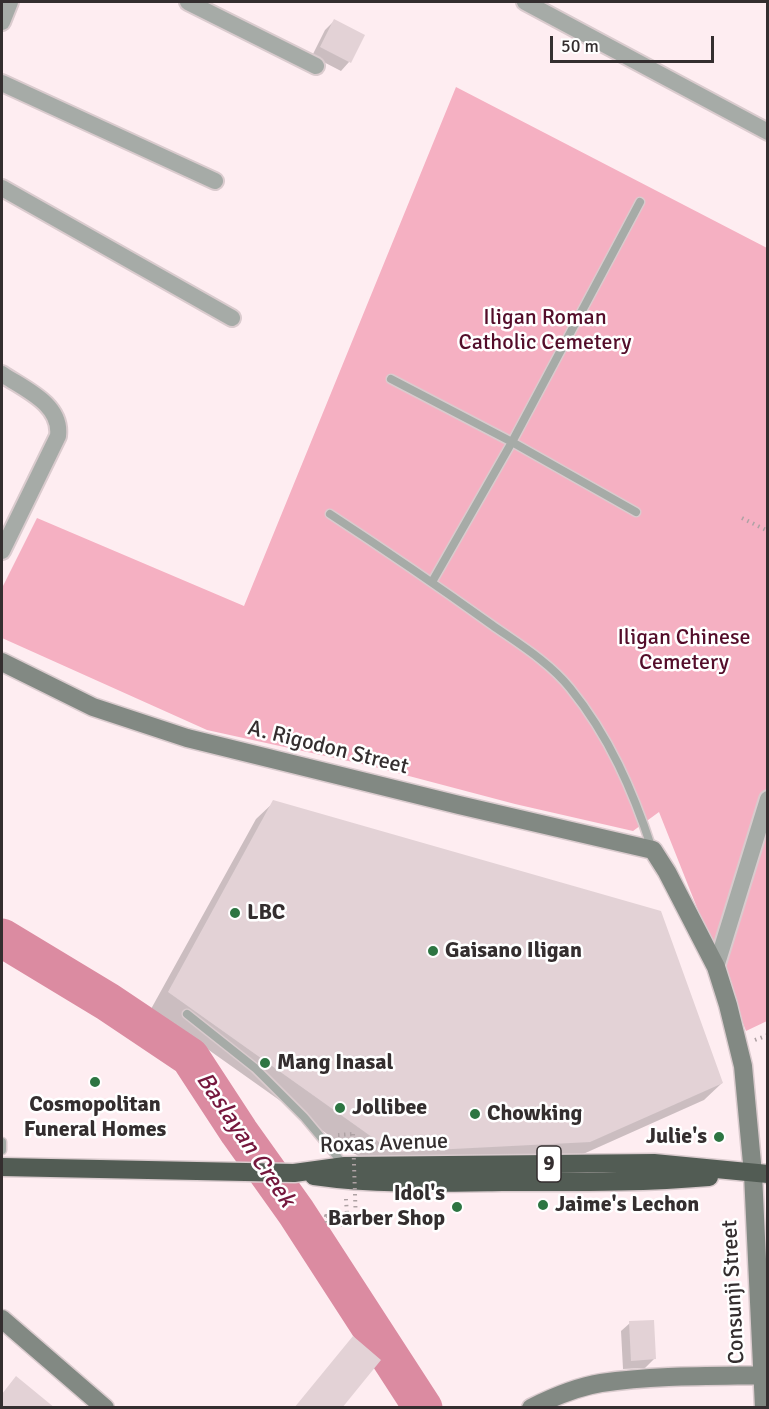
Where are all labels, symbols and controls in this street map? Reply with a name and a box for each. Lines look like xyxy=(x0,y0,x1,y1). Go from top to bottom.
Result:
scale bar xyxy=(553,24,716,62)
text: 50 m xyxy=(561,35,599,57)
park label: Iligan Roman Catholic Cemetery xyxy=(459,305,631,356)
park label: Iligan Chinese Cemetery xyxy=(617,625,751,676)
street label: A. Rigodon Street xyxy=(245,715,411,781)
place label: LBC xyxy=(247,900,285,926)
marker: LBC xyxy=(228,906,242,920)
place label: Gaisano Iligan xyxy=(445,938,582,964)
marker: Gaisano Iligan xyxy=(426,944,440,958)
place label: Mang Inasal xyxy=(277,1050,393,1076)
marker: Mang Inasal xyxy=(258,1056,272,1070)
water label: Baslayan Creek xyxy=(189,1067,301,1213)
marker: Cosmopolitan Funeral Homes xyxy=(88,1075,102,1089)
place label: Cosmopolitan Funeral Homes xyxy=(24,1092,166,1144)
place label: Jollibee xyxy=(352,1095,427,1121)
marker: Jollibee xyxy=(333,1101,347,1115)
place label: Chowking xyxy=(487,1101,582,1127)
marker: Chowking xyxy=(468,1107,482,1121)
place label: Julie's xyxy=(646,1124,707,1150)
street label: Roxas Avenue xyxy=(319,1129,449,1159)
marker: Julie's xyxy=(712,1130,726,1144)
road number: 9 xyxy=(537,1146,561,1182)
place label: Idol's Barber Shop xyxy=(328,1181,445,1232)
place label: Jaime's Lechon xyxy=(555,1192,699,1218)
marker: Jaime's Lechon xyxy=(536,1198,550,1212)
marker: Idol's Barber Shop xyxy=(450,1200,464,1214)
street label: Consunji Street xyxy=(717,1219,751,1365)

